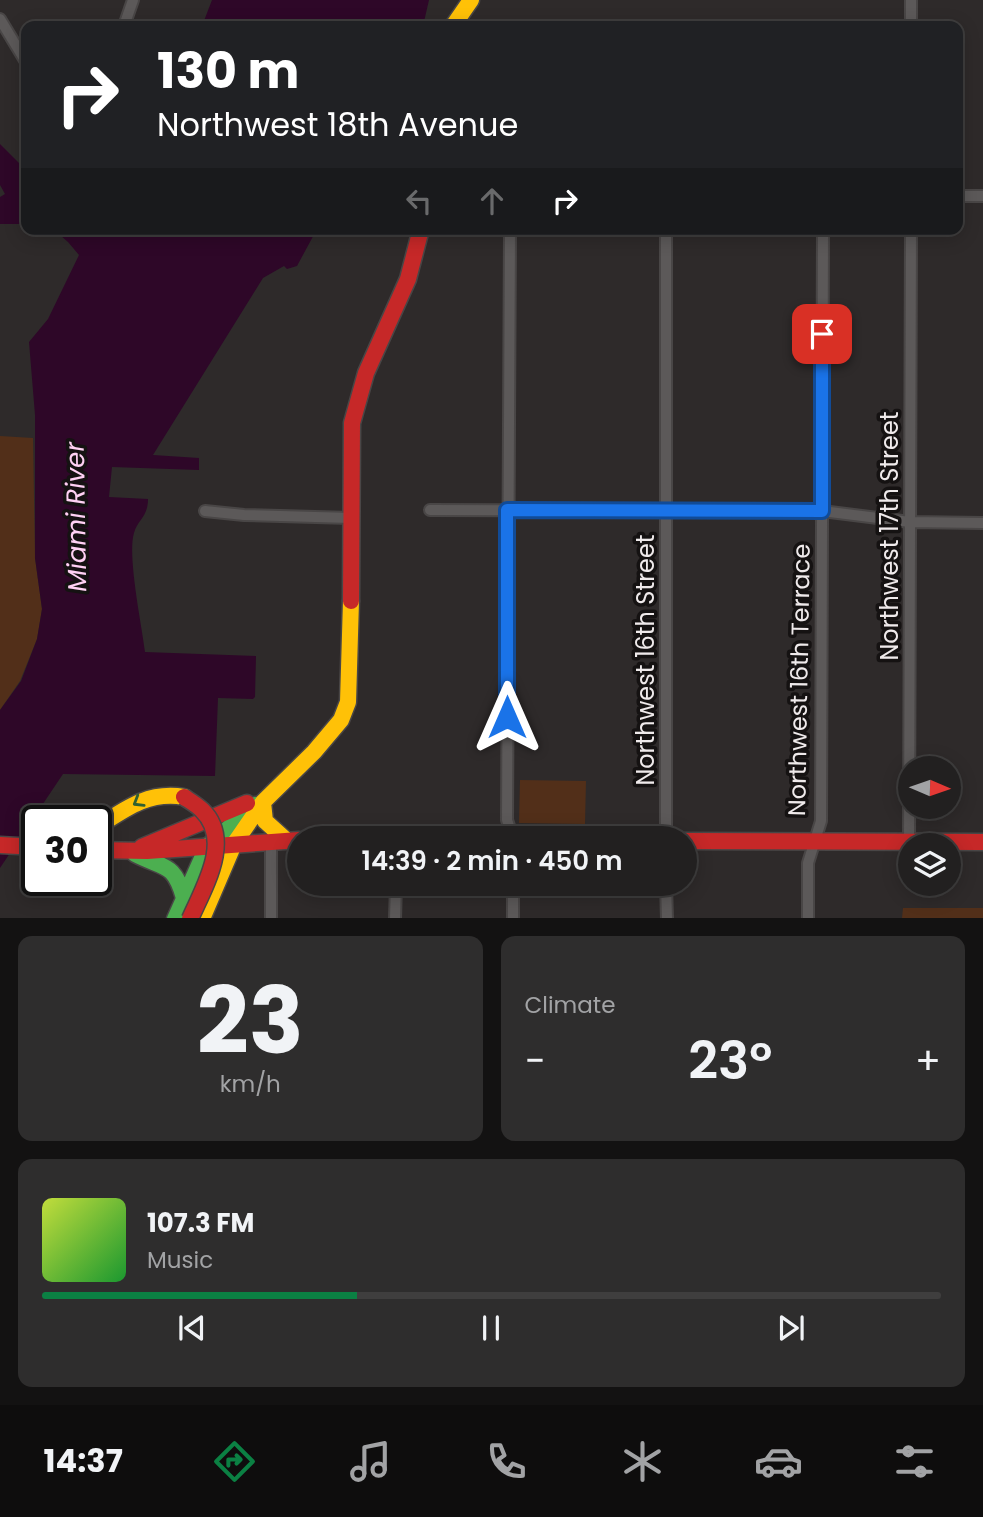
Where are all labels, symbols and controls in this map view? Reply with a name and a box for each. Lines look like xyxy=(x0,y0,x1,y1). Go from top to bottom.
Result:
text: 130 m xyxy=(157,37,299,105)
icon: right xyxy=(42,49,133,140)
text: Northwest 18th Avenue xyxy=(157,102,518,147)
icon: left xyxy=(400,182,438,220)
icon: ahead xyxy=(473,182,511,220)
icon: right xyxy=(546,182,584,220)
pin xyxy=(792,304,852,364)
icon: arrive xyxy=(803,315,841,353)
street label: Northwest 17th Street xyxy=(873,411,906,661)
water label: Miami River xyxy=(57,440,95,592)
street label: Northwest 16th Street xyxy=(629,534,662,786)
street label: Northwest 16th Terrace xyxy=(780,544,818,816)
position arrow xyxy=(470,680,544,754)
north arrow xyxy=(898,756,961,819)
map controls xyxy=(898,756,961,896)
one-way arrow xyxy=(132,794,145,807)
speed limit sign: 30 xyxy=(21,805,112,896)
button: layers xyxy=(898,833,961,896)
text: 14:39 · 2 min · 450 m xyxy=(361,843,623,879)
text: 23 xyxy=(197,957,304,1085)
text: Climate xyxy=(525,989,615,1021)
text: 23° xyxy=(688,1024,772,1097)
text: − xyxy=(525,1034,545,1087)
text: + xyxy=(915,1034,941,1087)
text: km/h xyxy=(220,1068,281,1100)
text: 107.3 FM xyxy=(147,1205,254,1241)
text: Music xyxy=(147,1244,213,1276)
icon: previous xyxy=(173,1309,211,1347)
icon: pause xyxy=(472,1309,510,1347)
icon: next xyxy=(772,1309,810,1347)
icon: directions xyxy=(210,1437,259,1486)
icon: music xyxy=(346,1437,395,1486)
icon: phone xyxy=(482,1437,531,1486)
icon: climate xyxy=(618,1437,667,1486)
icon: car xyxy=(754,1437,803,1486)
icon: filters xyxy=(890,1437,939,1486)
text: 14:37 xyxy=(44,1438,123,1483)

